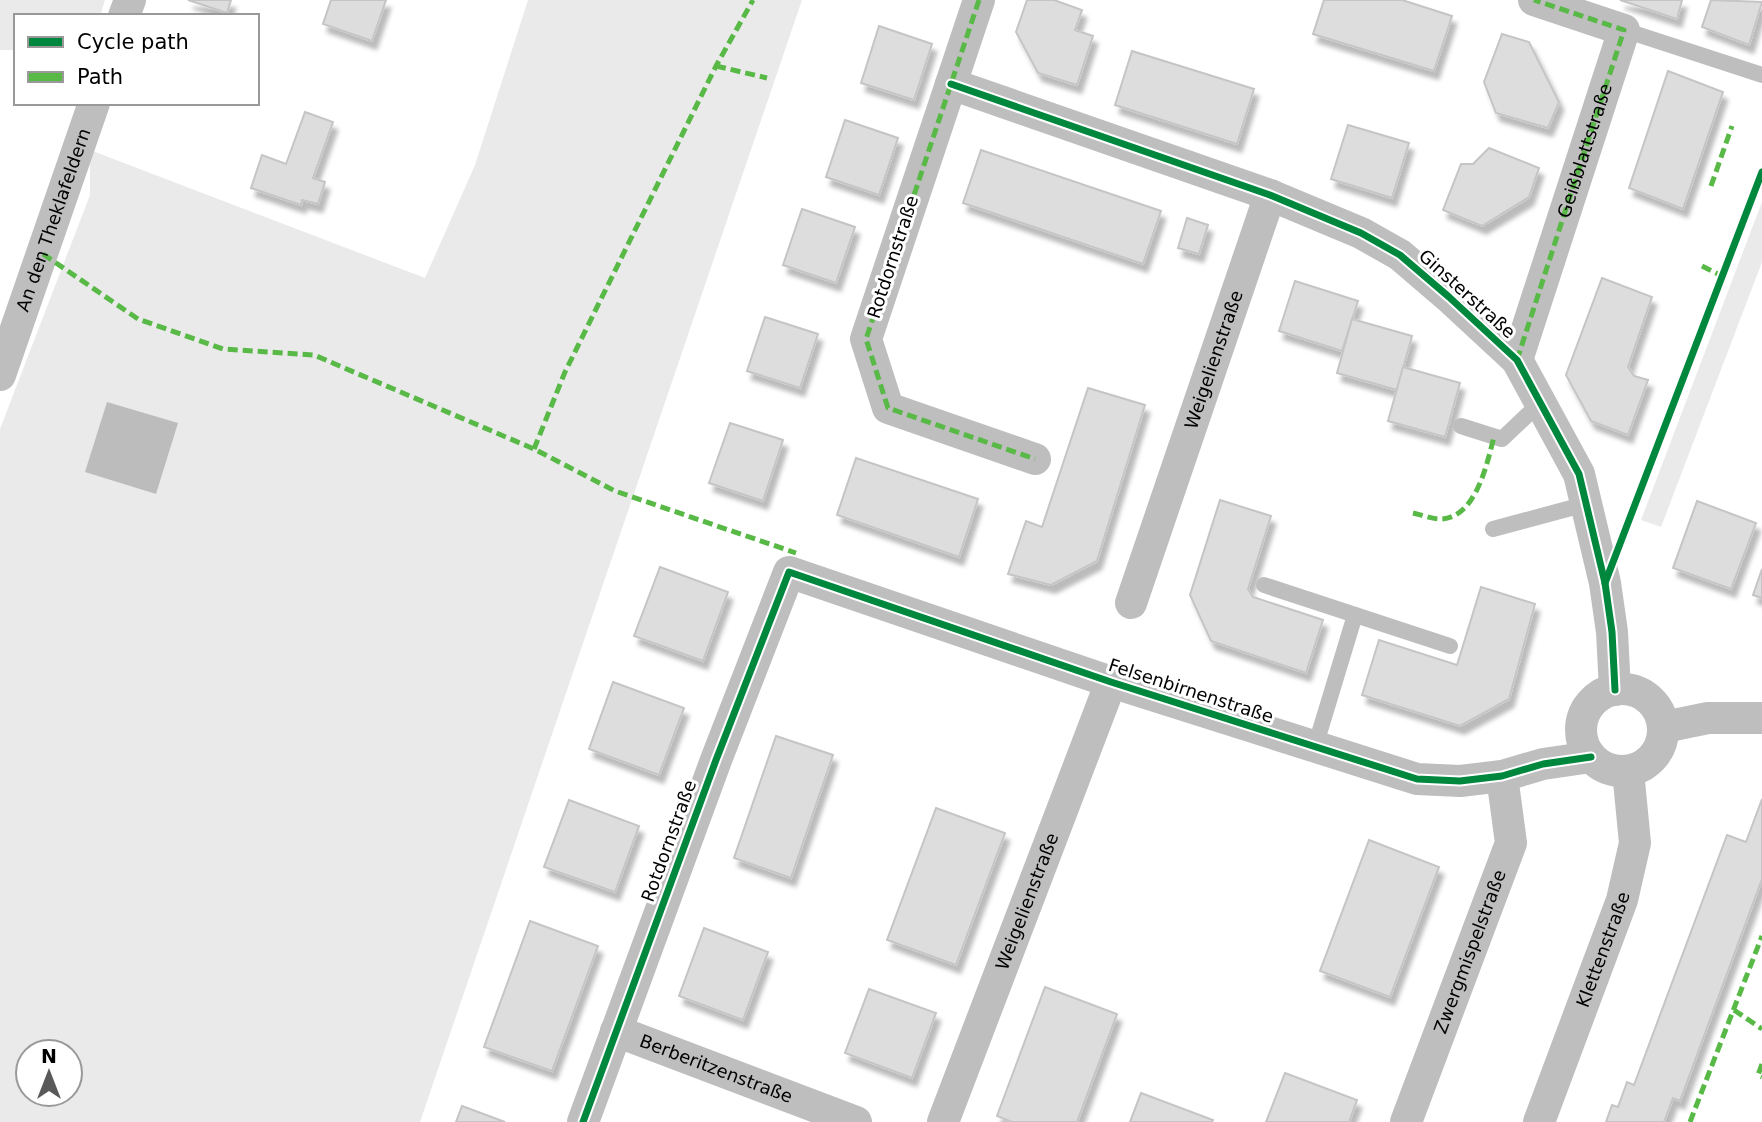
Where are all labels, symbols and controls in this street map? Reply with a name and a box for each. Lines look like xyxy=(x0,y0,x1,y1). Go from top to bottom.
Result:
legend xyxy=(14,14,259,105)
text: Cycle path xyxy=(77,30,189,54)
text: Path xyxy=(77,65,123,89)
street label: Geißblattstraße xyxy=(1553,81,1616,221)
street label: An den Theklafeldern xyxy=(12,125,94,314)
street label: Rotdornstraße xyxy=(863,193,922,321)
street label: Ginsterstraße xyxy=(1415,245,1520,342)
street label: Weigelienstraße xyxy=(1180,287,1247,432)
street label: Felsenbirnenstraße xyxy=(1106,654,1276,727)
street label: Rotdornstraße xyxy=(637,777,700,905)
street label: Weigelienstraße xyxy=(991,830,1062,973)
street label: Zwergmispelstraße xyxy=(1429,867,1510,1036)
street label: Klettenstraße xyxy=(1572,890,1634,1010)
street label: Berberitzenstraße xyxy=(637,1030,796,1107)
north arrow xyxy=(14,1038,84,1108)
text: N xyxy=(41,1045,57,1067)

